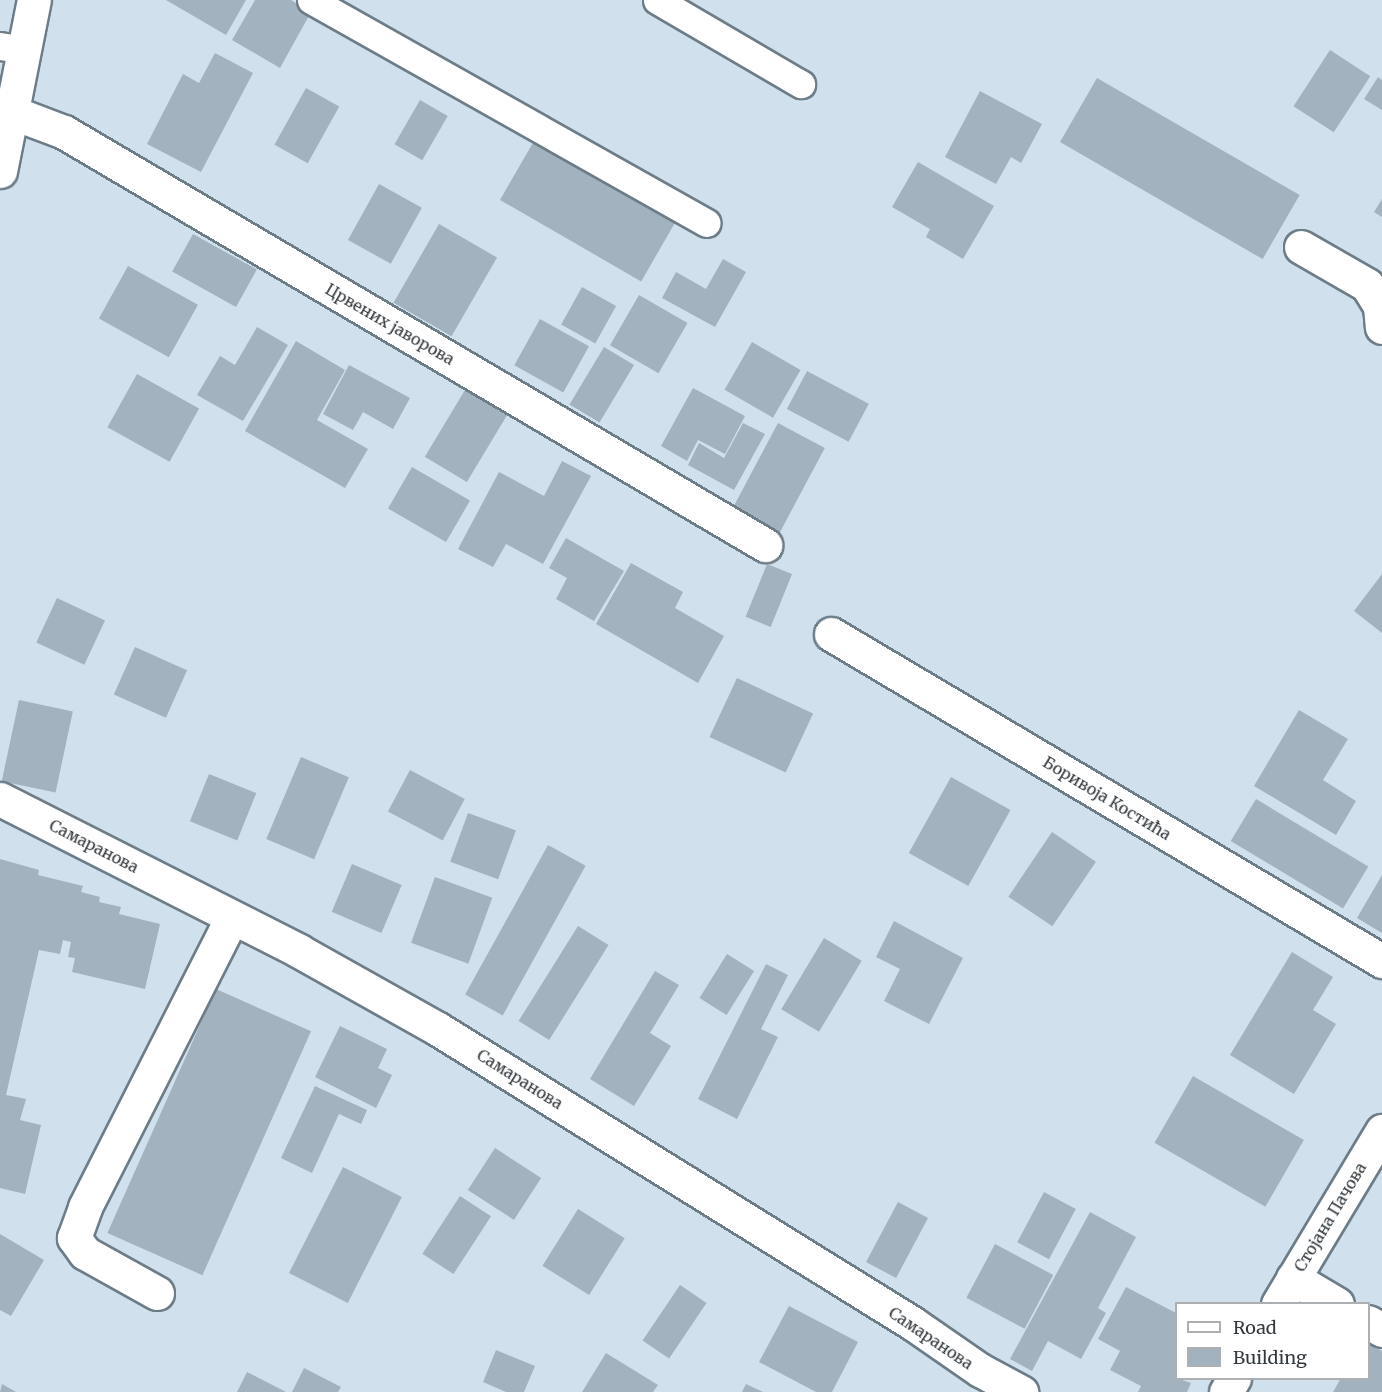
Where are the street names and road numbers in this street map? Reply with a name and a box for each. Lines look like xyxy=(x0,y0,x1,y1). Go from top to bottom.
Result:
street label: Црвених јаворова xyxy=(322,279,458,369)
street label: Боривоја Костића xyxy=(1039,752,1175,844)
street label: Самаранова xyxy=(46,815,142,877)
street label: Самаранова xyxy=(474,1045,566,1113)
street label: Стојана Пачова xyxy=(1290,1159,1370,1275)
street label: Самаранова xyxy=(885,1303,977,1373)

